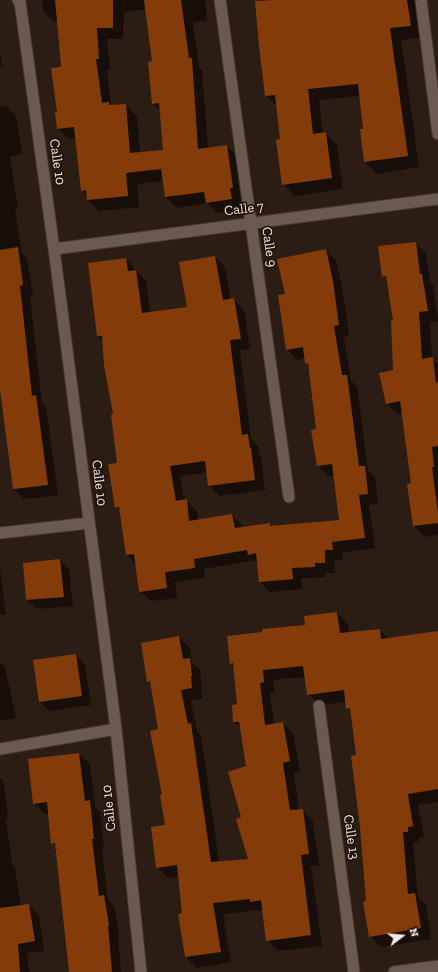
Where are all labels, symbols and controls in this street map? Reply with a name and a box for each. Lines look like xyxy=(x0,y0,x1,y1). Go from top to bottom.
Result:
street label: Calle 10 xyxy=(45,138,69,186)
street label: Calle 7 xyxy=(223,198,265,220)
street label: Calle 9 xyxy=(258,226,280,268)
street label: Calle 10 xyxy=(88,459,110,507)
street label: Calle 10 xyxy=(98,784,120,832)
street label: Calle 13 xyxy=(340,813,362,861)
north arrow xyxy=(382,916,422,956)
text: N xyxy=(407,927,421,938)

